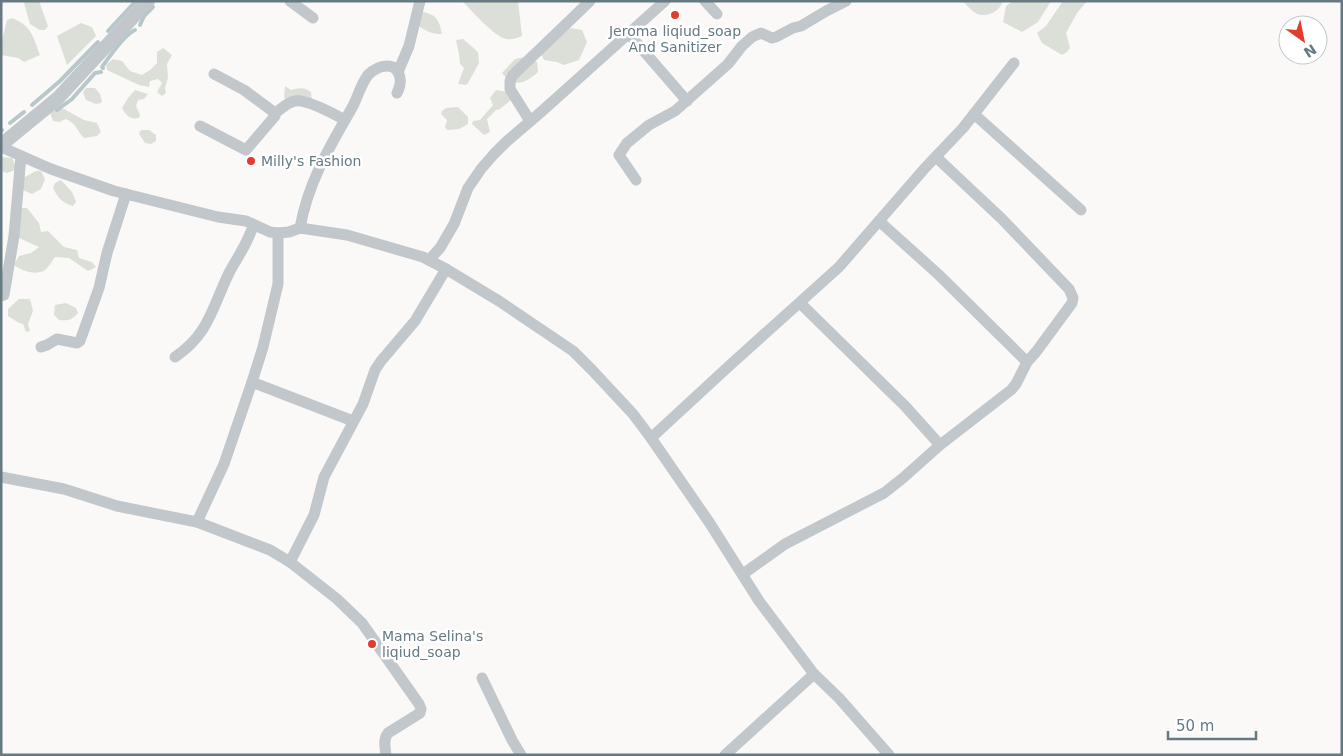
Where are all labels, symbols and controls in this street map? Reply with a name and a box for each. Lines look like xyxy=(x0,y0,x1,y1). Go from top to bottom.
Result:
marker: Jeroma liqiud_soap And Sanitizer xyxy=(669,9,681,21)
north arrow xyxy=(1278,15,1328,65)
place label: Jeroma liqiud_soap And Sanitizer xyxy=(608,23,741,55)
text: N xyxy=(1301,41,1319,61)
place label: Milly's Fashion xyxy=(261,153,361,169)
marker: Milly's Fashion xyxy=(245,155,257,167)
place label: Mama Selina's liqiud_soap xyxy=(382,628,483,660)
marker: Mama Selina's liqiud_soap xyxy=(366,638,378,650)
scale bar xyxy=(1168,708,1256,740)
text: 50 m xyxy=(1176,717,1214,735)

